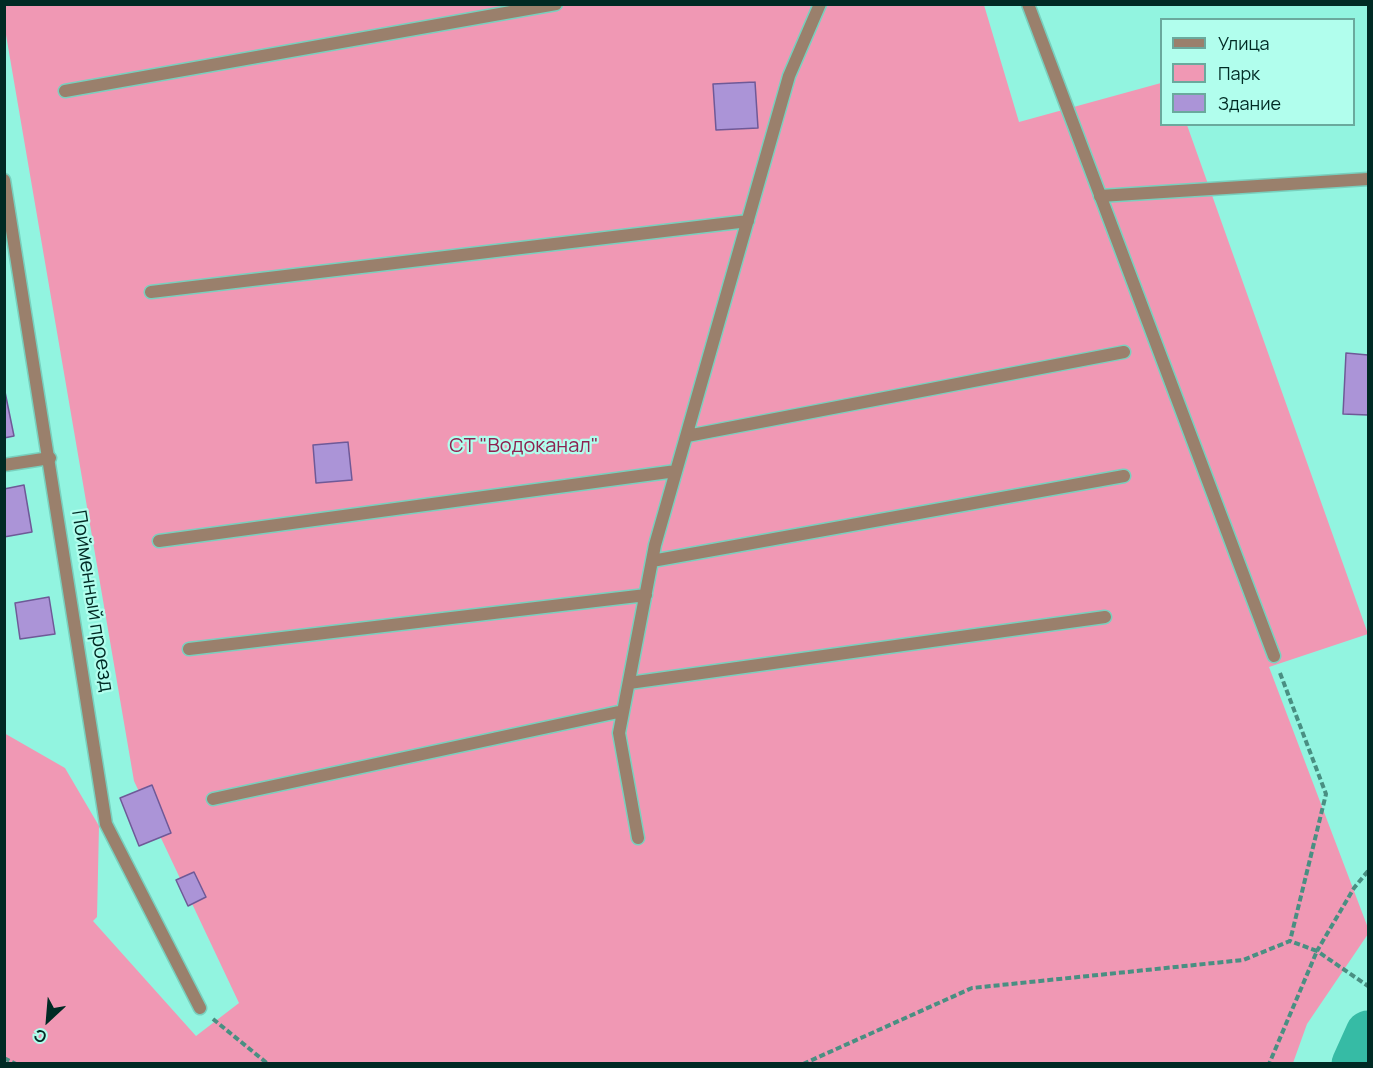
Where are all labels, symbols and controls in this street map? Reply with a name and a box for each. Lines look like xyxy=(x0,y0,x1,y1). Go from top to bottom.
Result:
legend xyxy=(1160,18,1355,126)
text: Улица xyxy=(1218,31,1270,55)
text: Парк xyxy=(1218,61,1260,85)
text: Здание xyxy=(1218,91,1281,115)
park label: СТ "Водоканал" xyxy=(449,434,599,458)
street label: Пойменный проезд xyxy=(66,509,118,693)
north arrow xyxy=(18,990,78,1050)
text: С xyxy=(30,1024,50,1049)

